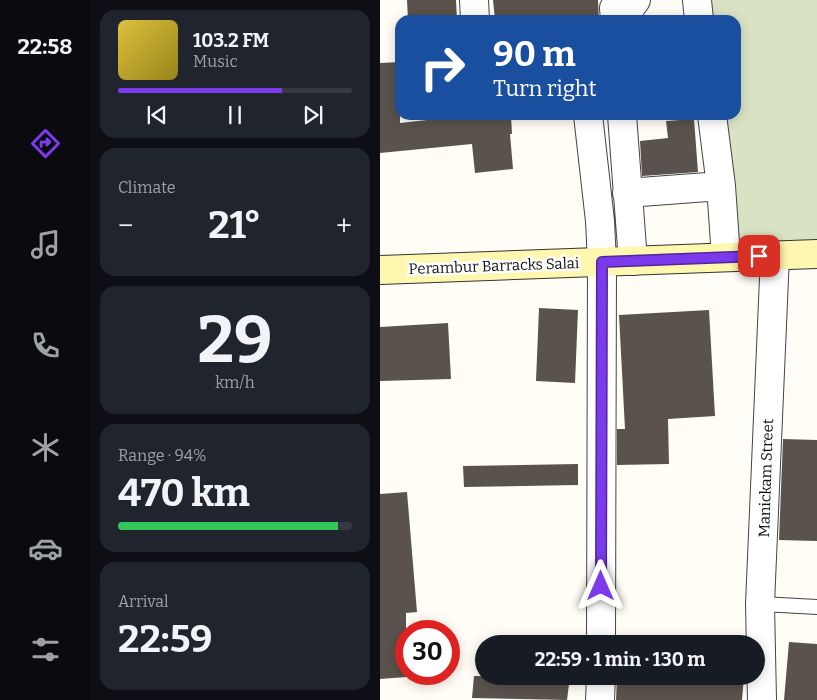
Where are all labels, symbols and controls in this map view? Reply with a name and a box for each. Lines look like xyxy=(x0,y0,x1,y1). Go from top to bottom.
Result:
text: 103.2 FM xyxy=(193,29,269,52)
text: 22:58 xyxy=(17,33,73,60)
text: 90 m xyxy=(493,33,576,75)
icon: right xyxy=(410,35,475,100)
text: Music xyxy=(193,52,238,71)
text: Turn right xyxy=(493,75,596,102)
icon: previous xyxy=(143,101,171,129)
icon: pause xyxy=(221,101,249,129)
icon: next xyxy=(299,101,327,129)
icon: directions xyxy=(28,126,63,161)
text: Climate xyxy=(118,178,176,197)
text: 21° xyxy=(208,202,261,248)
text: − xyxy=(118,209,133,242)
text: + xyxy=(336,209,352,242)
icon: music xyxy=(28,227,63,262)
pin xyxy=(738,235,780,277)
icon: arrive xyxy=(745,242,773,270)
street label: Perambur Barracks Salai xyxy=(408,254,580,278)
text: 29 xyxy=(197,301,273,379)
icon: phone xyxy=(28,328,63,363)
text: km/h xyxy=(215,373,255,392)
street label: Manickam Street xyxy=(755,418,777,538)
icon: climate xyxy=(28,430,63,465)
text: Range · 94% xyxy=(118,446,207,465)
text: 470 km xyxy=(118,470,250,516)
icon: car xyxy=(28,531,63,566)
position arrow xyxy=(574,559,626,611)
text: Arrival xyxy=(118,592,169,611)
text: 22:59 xyxy=(118,616,213,662)
speed limit sign: 30 xyxy=(395,620,460,685)
icon: filters xyxy=(28,632,63,667)
text: 22:59 · 1 min · 130 m xyxy=(535,648,705,671)

